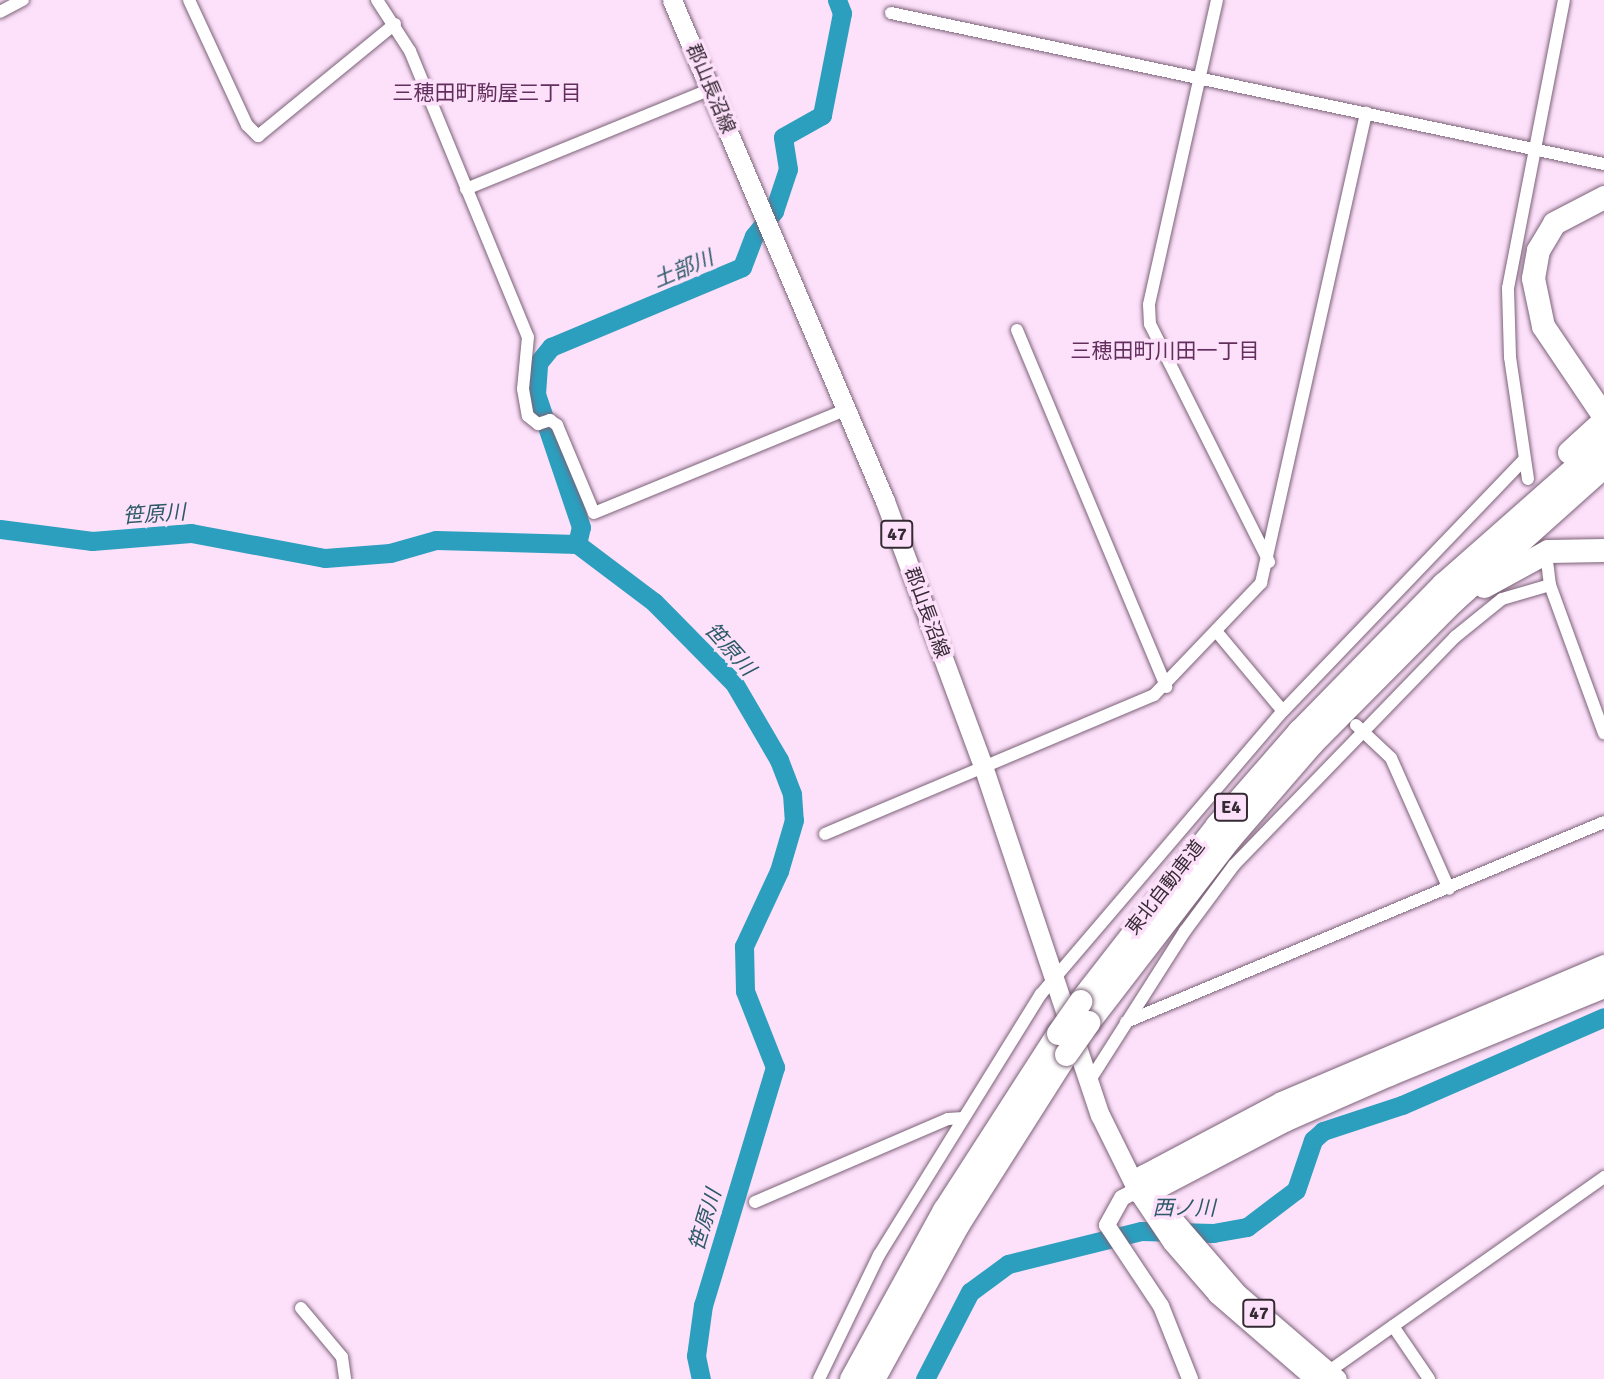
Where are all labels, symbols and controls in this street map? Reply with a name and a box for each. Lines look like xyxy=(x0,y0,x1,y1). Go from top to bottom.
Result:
street label: 郡山長沼線 xyxy=(681,41,739,137)
district label: 三穂田町駒屋三丁目 xyxy=(393,80,581,106)
water label: 土部川 xyxy=(649,245,717,293)
district label: 三穂田町川田一丁目 xyxy=(1071,338,1259,364)
water label: 笹原川 xyxy=(122,499,186,529)
road number: 47 xyxy=(880,520,914,548)
street label: 郡山長沼線 xyxy=(899,564,953,662)
water label: 笹原川 xyxy=(700,617,760,681)
road number: E4 xyxy=(1214,792,1248,822)
street label: 東北自動車道 xyxy=(1122,836,1210,940)
water label: 笹原川 xyxy=(684,1186,726,1254)
water label: 西ノ川 xyxy=(1153,1195,1215,1221)
road number: 47 xyxy=(1242,1298,1276,1328)

